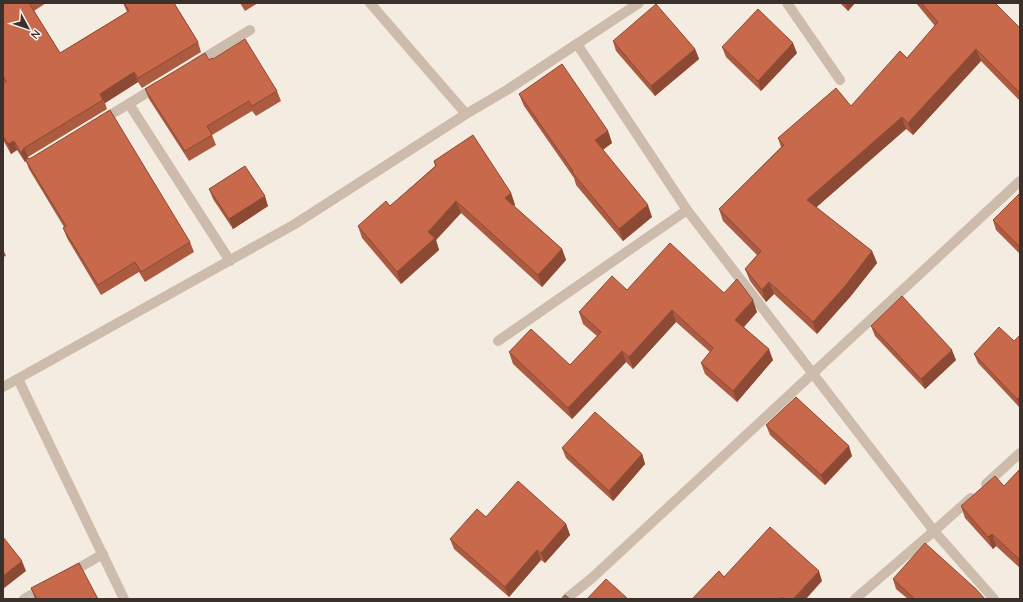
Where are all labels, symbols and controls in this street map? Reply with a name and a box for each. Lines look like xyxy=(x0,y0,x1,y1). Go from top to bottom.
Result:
north arrow xyxy=(8,8,48,48)
text: N xyxy=(28,27,44,42)

